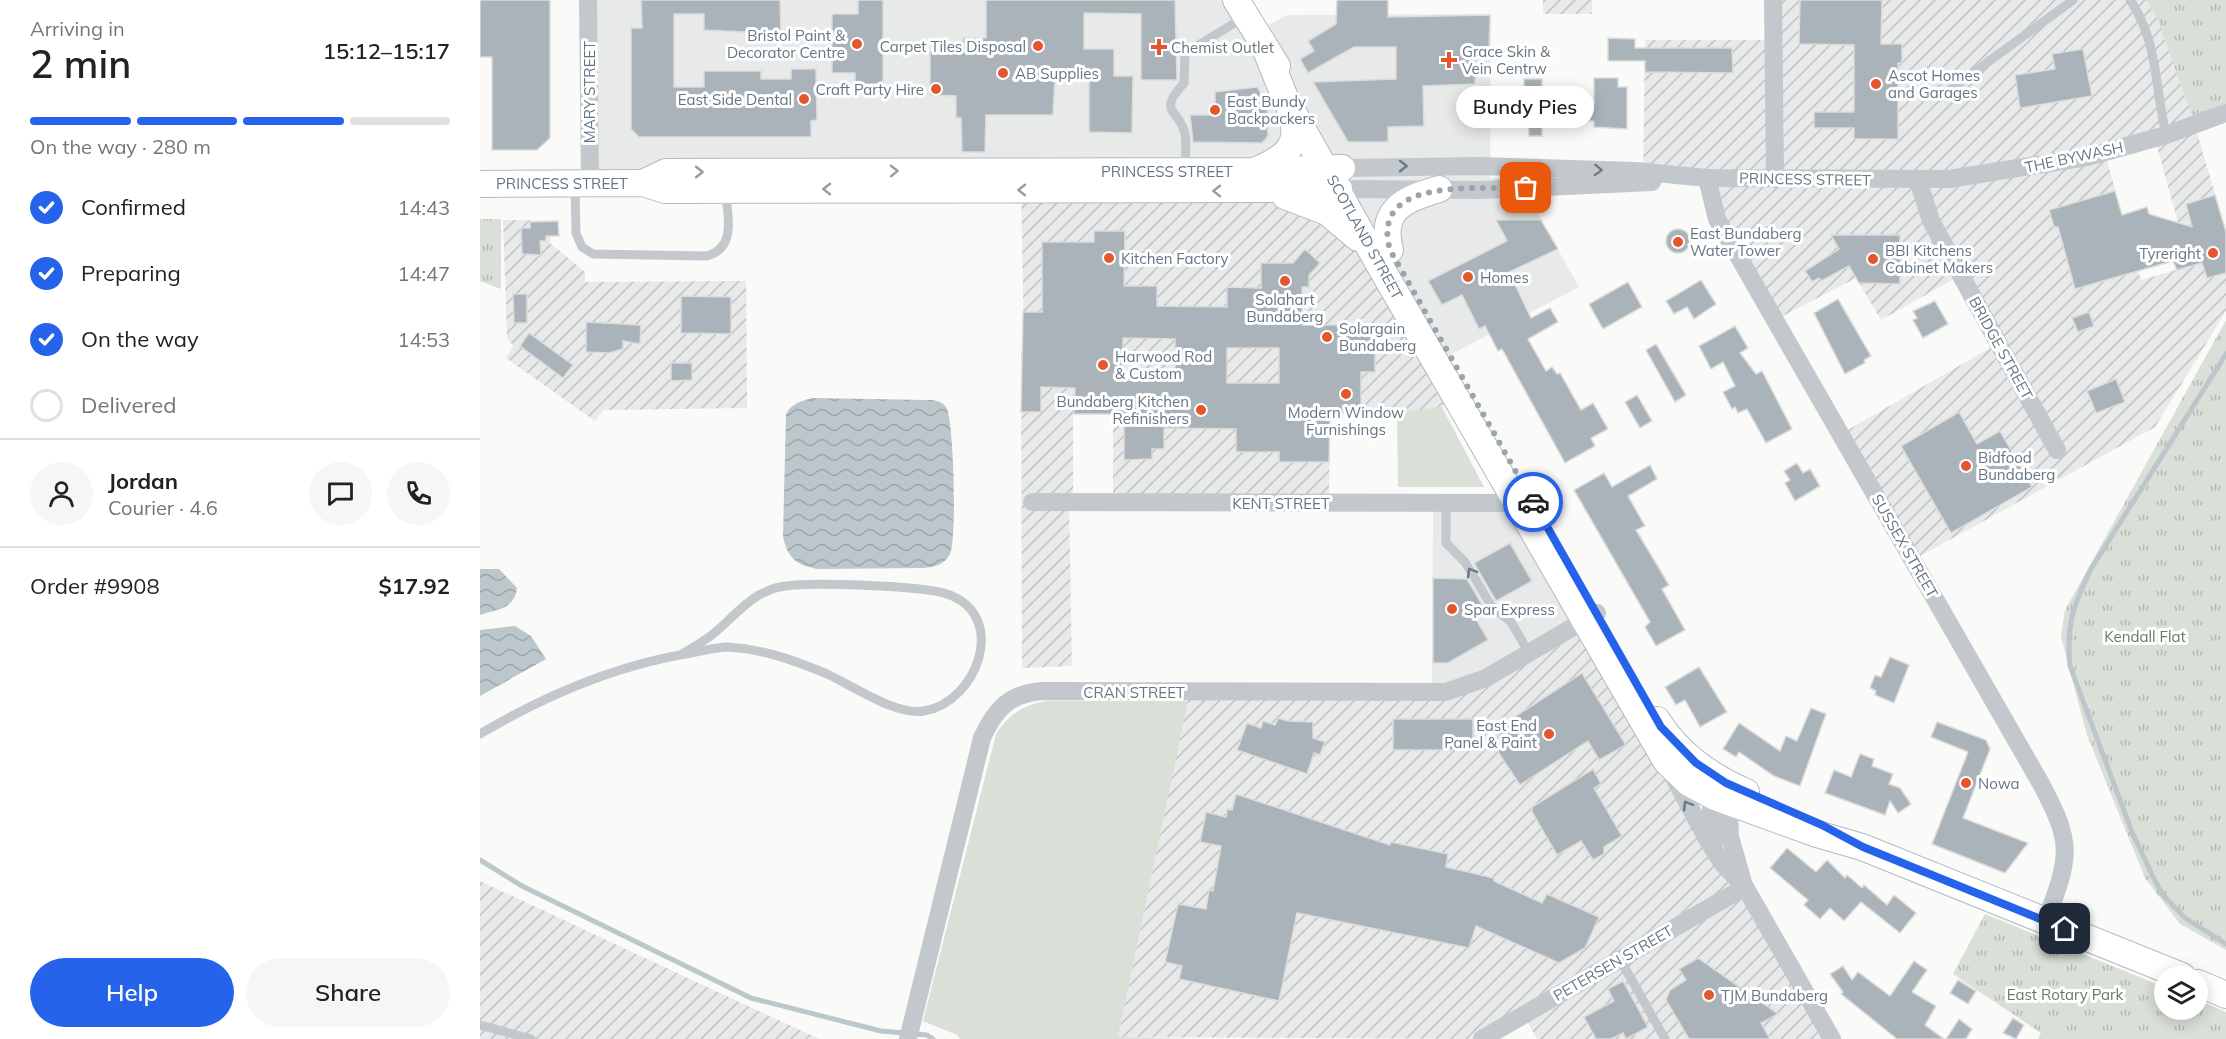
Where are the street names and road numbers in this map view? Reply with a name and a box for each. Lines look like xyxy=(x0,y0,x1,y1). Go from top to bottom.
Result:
street label: MARY STREET xyxy=(580,41,599,143)
street label: THE BYWASH xyxy=(2023,137,2125,177)
street label: PRINCESS STREET xyxy=(1101,162,1233,181)
street label: PRINCESS STREET xyxy=(1739,168,1871,190)
street label: SCOTLAND STREET xyxy=(1323,171,1407,303)
street label: PRINCESS STREET xyxy=(496,174,628,193)
street label: BRIDGE STREET xyxy=(1965,293,2037,403)
street label: SUSSEX STREET xyxy=(1868,491,1942,601)
street label: KENT STREET xyxy=(1232,494,1330,513)
street label: CRAN STREET xyxy=(1083,683,1185,702)
street label: PETERSEN STREET xyxy=(1550,921,1676,1005)

